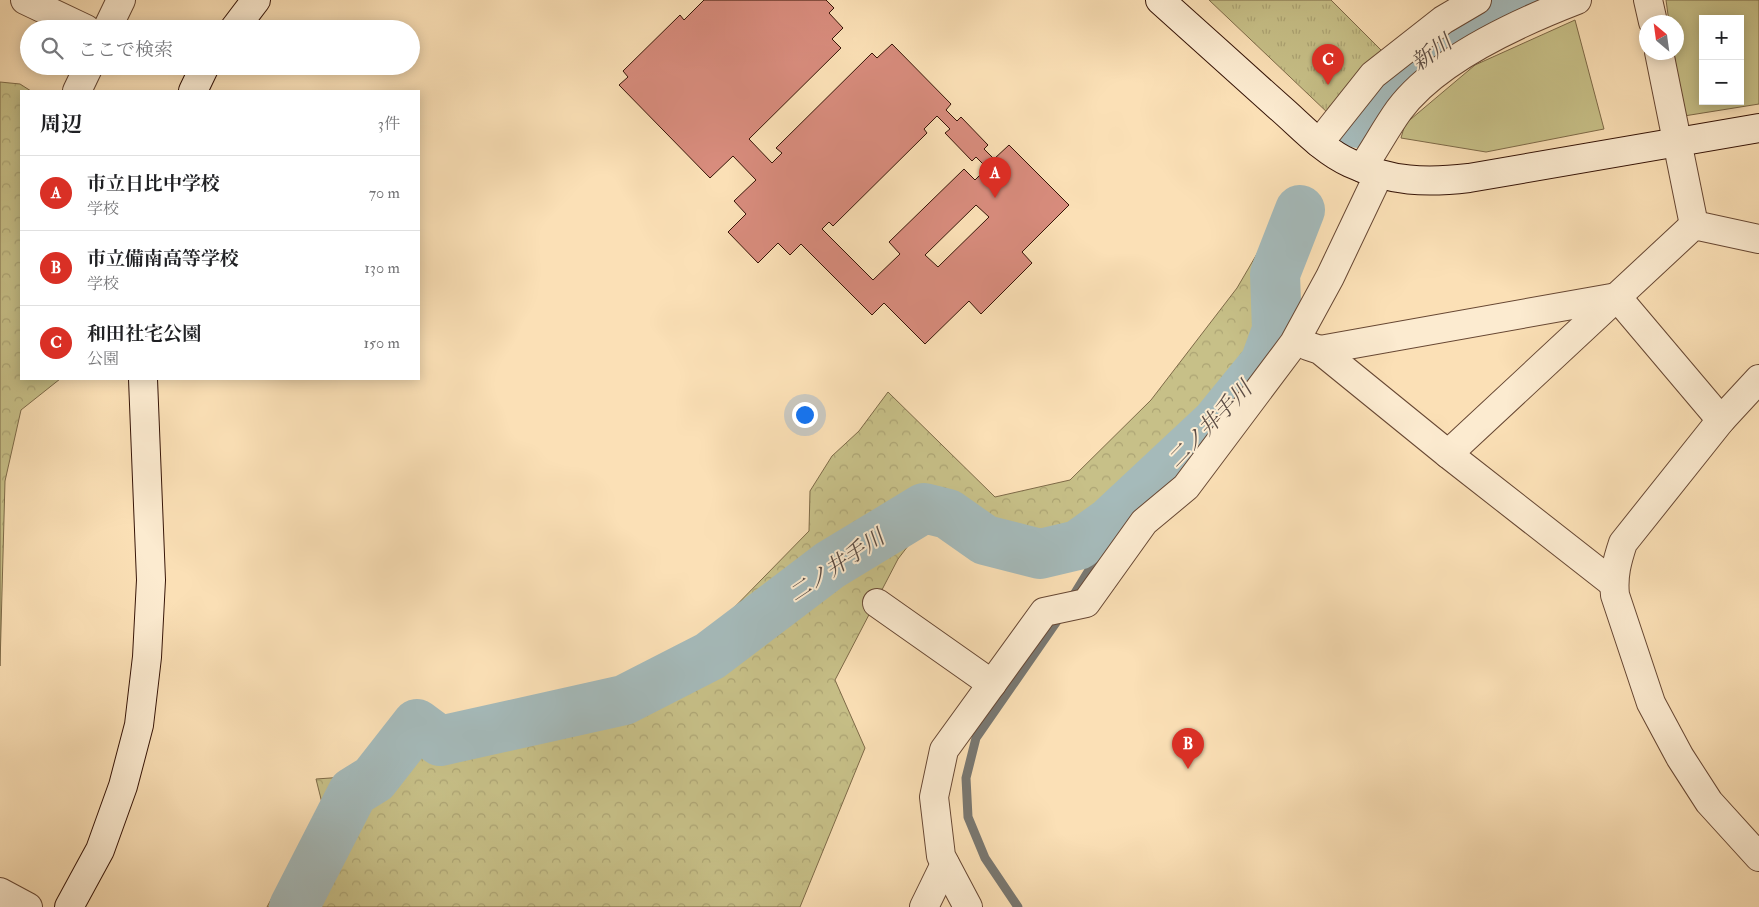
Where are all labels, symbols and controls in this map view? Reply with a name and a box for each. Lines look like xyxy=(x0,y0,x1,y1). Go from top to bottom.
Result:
north arrow xyxy=(1639,15,1684,60)
map controls xyxy=(1699,15,1744,105)
button: + xyxy=(1699,15,1744,60)
search box xyxy=(20,20,420,75)
water label: 新川 xyxy=(1406,27,1459,77)
icon: search xyxy=(38,34,66,62)
text: ここで検索 xyxy=(78,38,173,62)
pin: C xyxy=(1312,44,1344,85)
button: − xyxy=(1699,60,1744,105)
text: 周辺 xyxy=(40,111,82,138)
text: 3件 xyxy=(378,114,400,134)
pin: A xyxy=(979,157,1011,198)
text: 市立日比中学校 xyxy=(87,172,220,196)
text: A xyxy=(51,183,61,203)
text: 70 m xyxy=(369,183,400,203)
text: 学校 xyxy=(87,199,119,219)
text: 市立備南高等学校 xyxy=(87,247,239,271)
text: B xyxy=(51,258,61,278)
text: 130 m xyxy=(364,258,400,278)
text: 学校 xyxy=(87,274,119,294)
text: 和田社宅公園 xyxy=(87,322,201,346)
text: C xyxy=(50,333,62,353)
text: 150 m xyxy=(363,333,400,353)
text: 公園 xyxy=(87,349,119,369)
water label: 二ノ井手川 xyxy=(1161,374,1259,474)
your location xyxy=(792,402,818,428)
water label: 二ノ井手川 xyxy=(783,522,892,608)
pin: B xyxy=(1172,728,1204,769)

